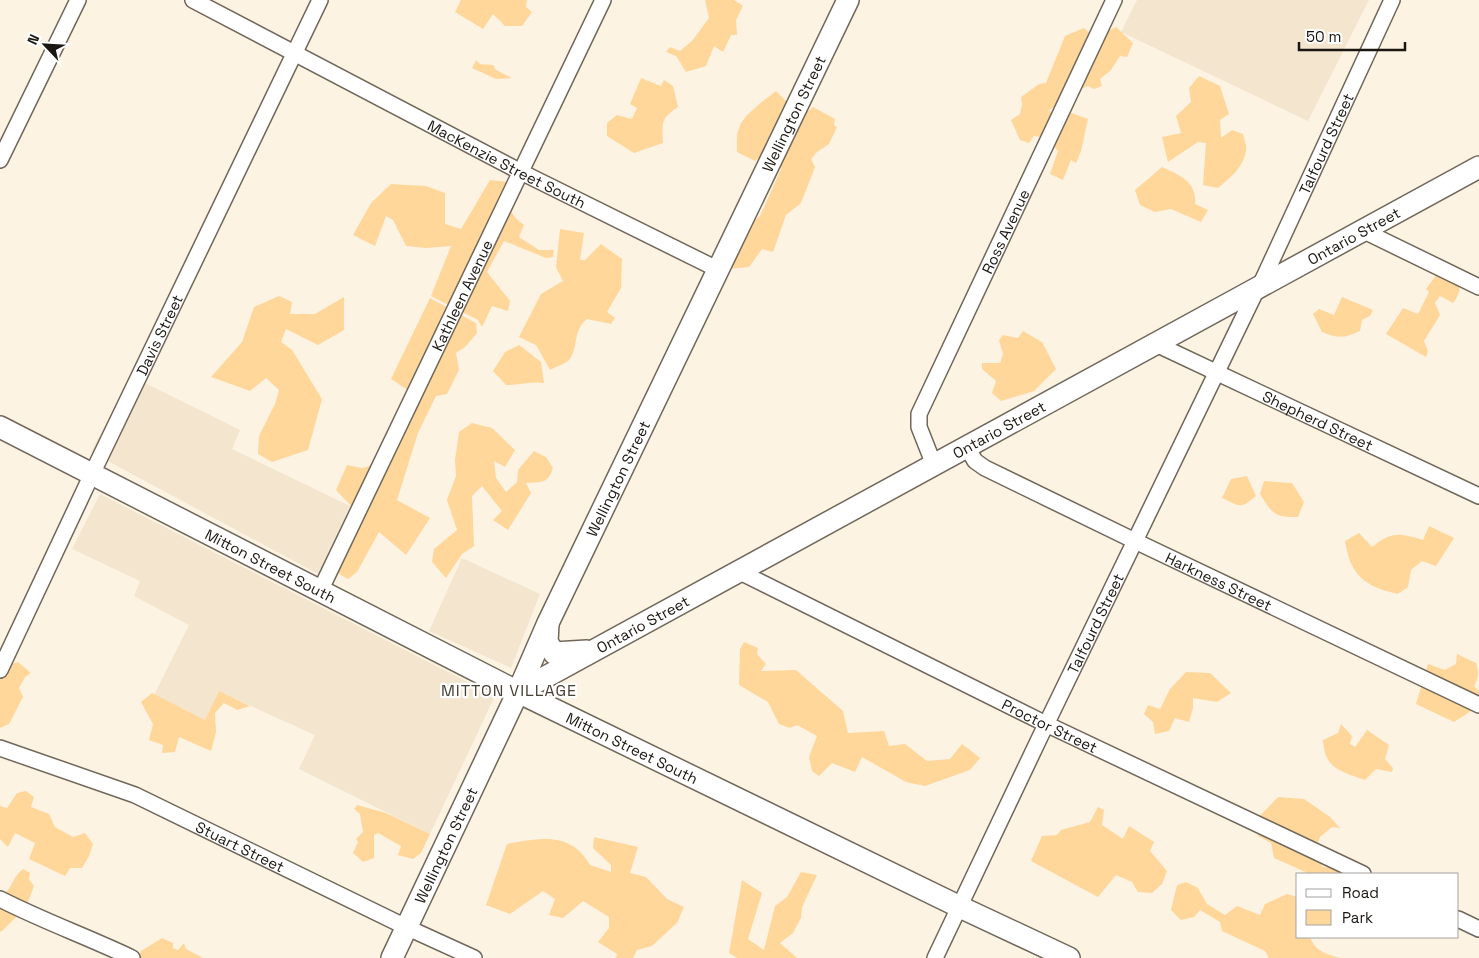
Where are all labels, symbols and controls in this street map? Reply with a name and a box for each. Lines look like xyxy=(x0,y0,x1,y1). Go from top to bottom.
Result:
north arrow xyxy=(20,20,70,70)
scale bar xyxy=(1299,20,1405,52)
text: 50 m xyxy=(1306,27,1341,46)
text: N xyxy=(23,31,43,48)
street label: Wellington Street xyxy=(757,52,829,175)
street label: Talfourd Street xyxy=(1294,90,1357,197)
street label: MacKenzie Street South xyxy=(425,115,589,212)
street label: Ross Avenue xyxy=(977,186,1033,276)
street label: Ontario Street xyxy=(1304,203,1403,269)
street label: Kathleen Avenue xyxy=(427,237,496,354)
street label: Davis Street xyxy=(131,291,187,378)
street label: Shepherd Street xyxy=(1260,386,1376,454)
street label: Ontario Street xyxy=(949,396,1049,462)
street label: Wellington Street xyxy=(582,417,654,540)
street label: Mitton Street South xyxy=(202,524,339,607)
street label: Harkness Street xyxy=(1162,547,1275,615)
street label: Talfourd Street xyxy=(1063,570,1128,677)
street label: Ontario Street xyxy=(593,591,692,657)
district label: MITTON VILLAGE xyxy=(441,680,577,701)
street label: Proctor Street xyxy=(999,694,1101,757)
street label: Mitton Street South xyxy=(563,708,701,788)
street label: Wellington Street xyxy=(410,784,481,906)
street label: Stuart Street xyxy=(193,817,288,876)
legend xyxy=(1296,873,1459,938)
text: Road xyxy=(1342,883,1379,902)
text: Park xyxy=(1342,908,1373,927)

